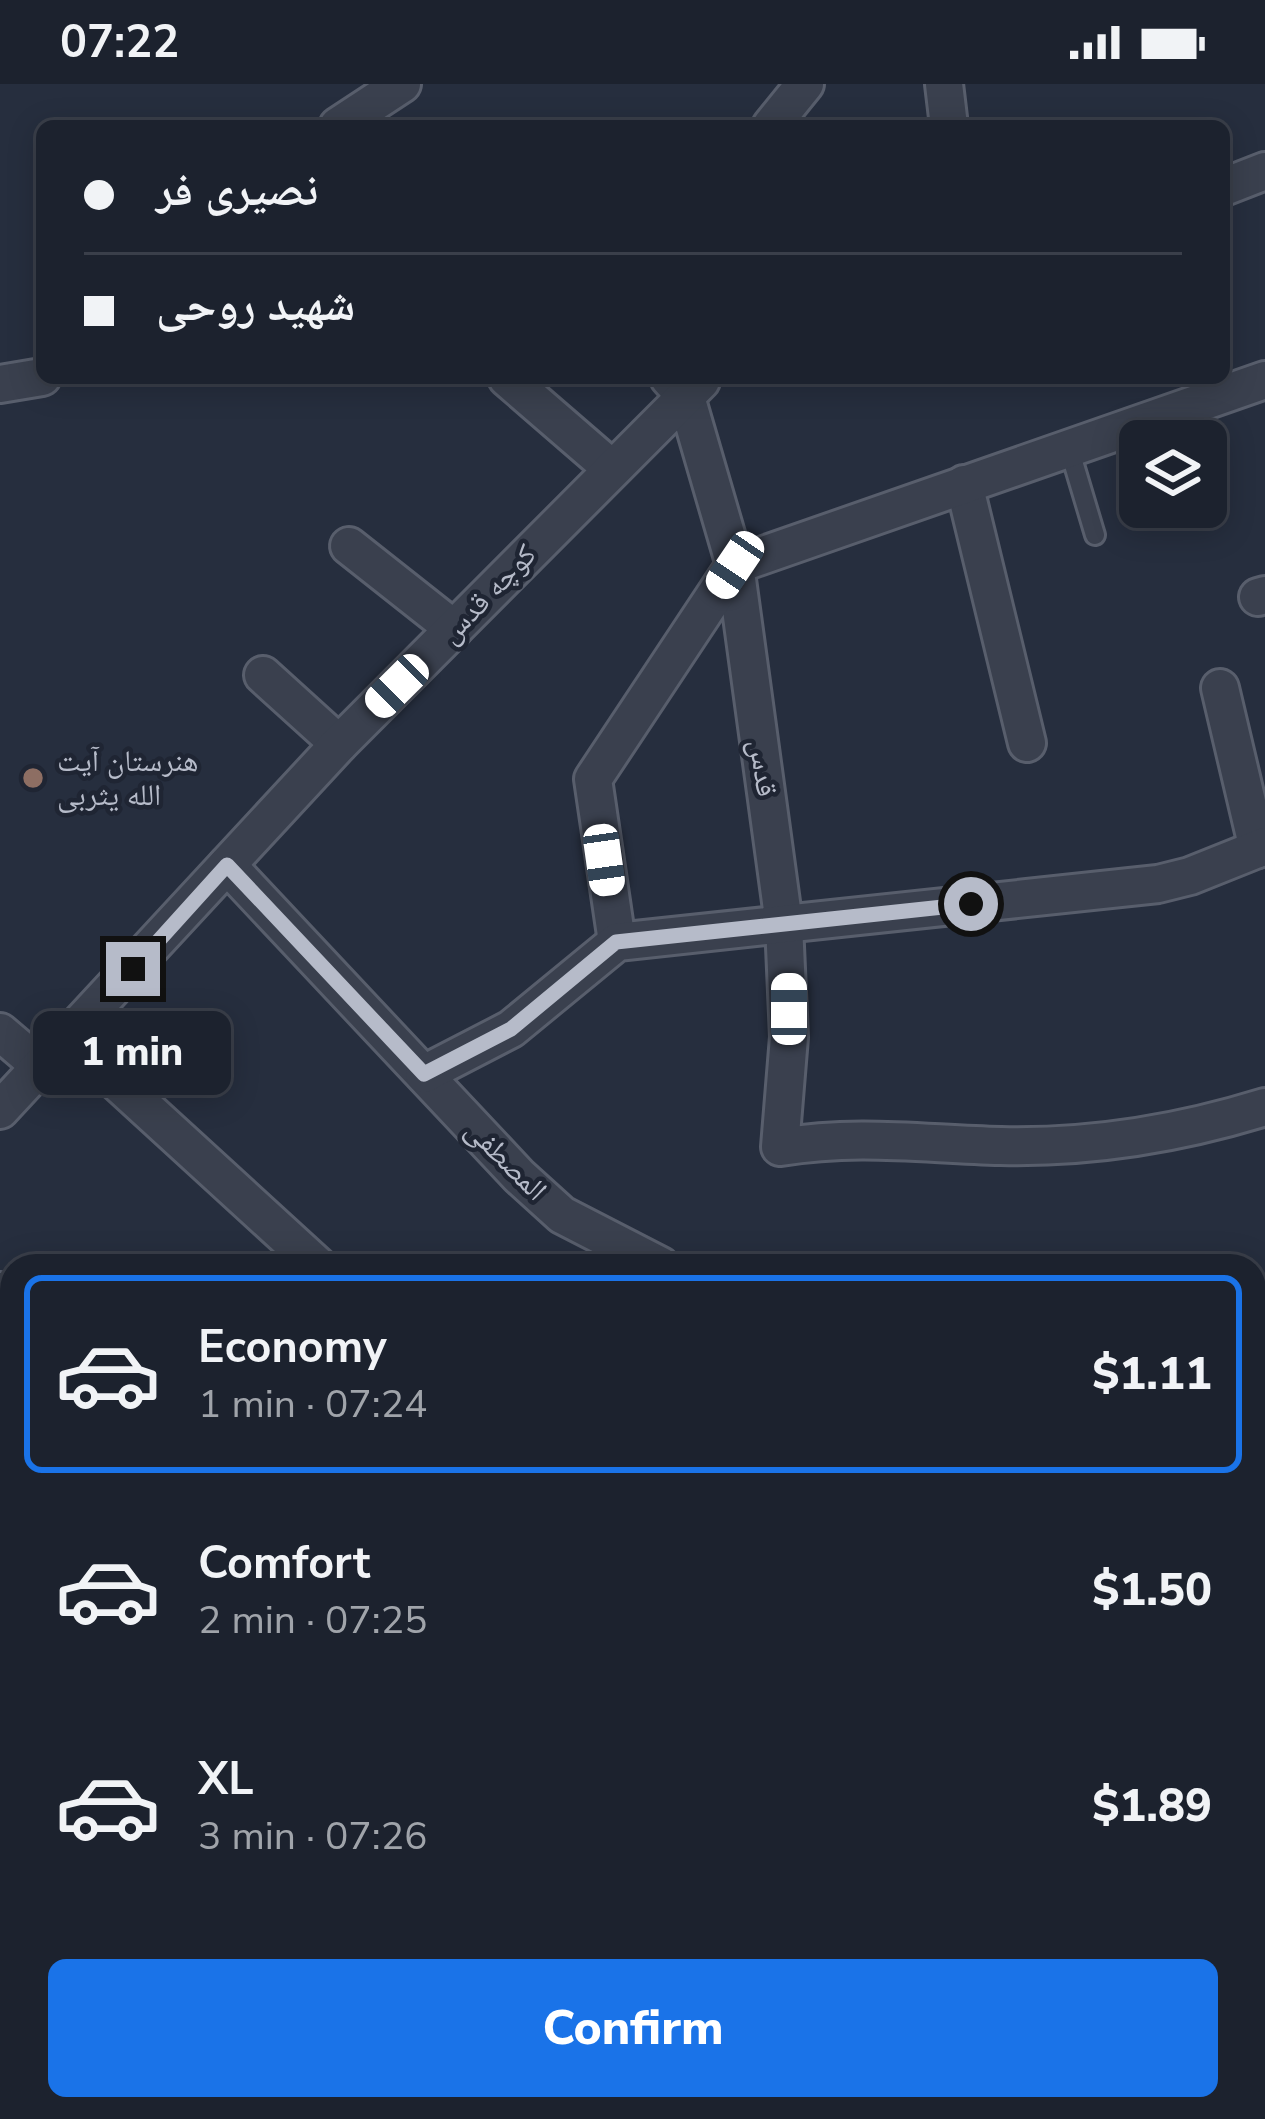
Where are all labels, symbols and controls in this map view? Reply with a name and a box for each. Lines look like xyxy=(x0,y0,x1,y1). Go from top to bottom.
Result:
text: 07:22 xyxy=(60,12,179,73)
text: نصیری فر xyxy=(156,160,318,221)
text: شهید روحی xyxy=(156,275,355,336)
map controls xyxy=(1119,420,1227,528)
button: layers xyxy=(1119,420,1227,528)
car xyxy=(700,525,770,605)
street label: کوچه قدس xyxy=(430,535,546,653)
car xyxy=(359,648,435,724)
street label: قدس xyxy=(739,737,787,799)
place label: هنرستان آیت الله یثربی xyxy=(57,741,198,816)
marker: هنرستان آیت الله یثربی xyxy=(20,765,46,791)
car xyxy=(581,822,627,898)
route start xyxy=(944,877,998,931)
route end xyxy=(106,942,160,996)
car xyxy=(771,973,807,1045)
callout: 1 min xyxy=(34,1011,232,1095)
text: 1 min xyxy=(81,1026,183,1079)
street label: المصطفی xyxy=(456,1110,556,1210)
text: Economy xyxy=(198,1317,387,1378)
icon: car xyxy=(54,1320,162,1428)
text: $1.11 xyxy=(1092,1344,1212,1405)
text: 1 min · 07:24 xyxy=(198,1378,427,1431)
text: Comfort xyxy=(198,1533,370,1594)
icon: car xyxy=(54,1536,162,1644)
text: $1.50 xyxy=(1092,1560,1212,1621)
text: 2 min · 07:25 xyxy=(198,1594,427,1647)
text: XL xyxy=(198,1749,254,1810)
icon: car xyxy=(54,1752,162,1860)
text: $1.89 xyxy=(1092,1776,1212,1837)
text: 3 min · 07:26 xyxy=(198,1810,427,1863)
button: Confirm xyxy=(48,1959,1218,2097)

